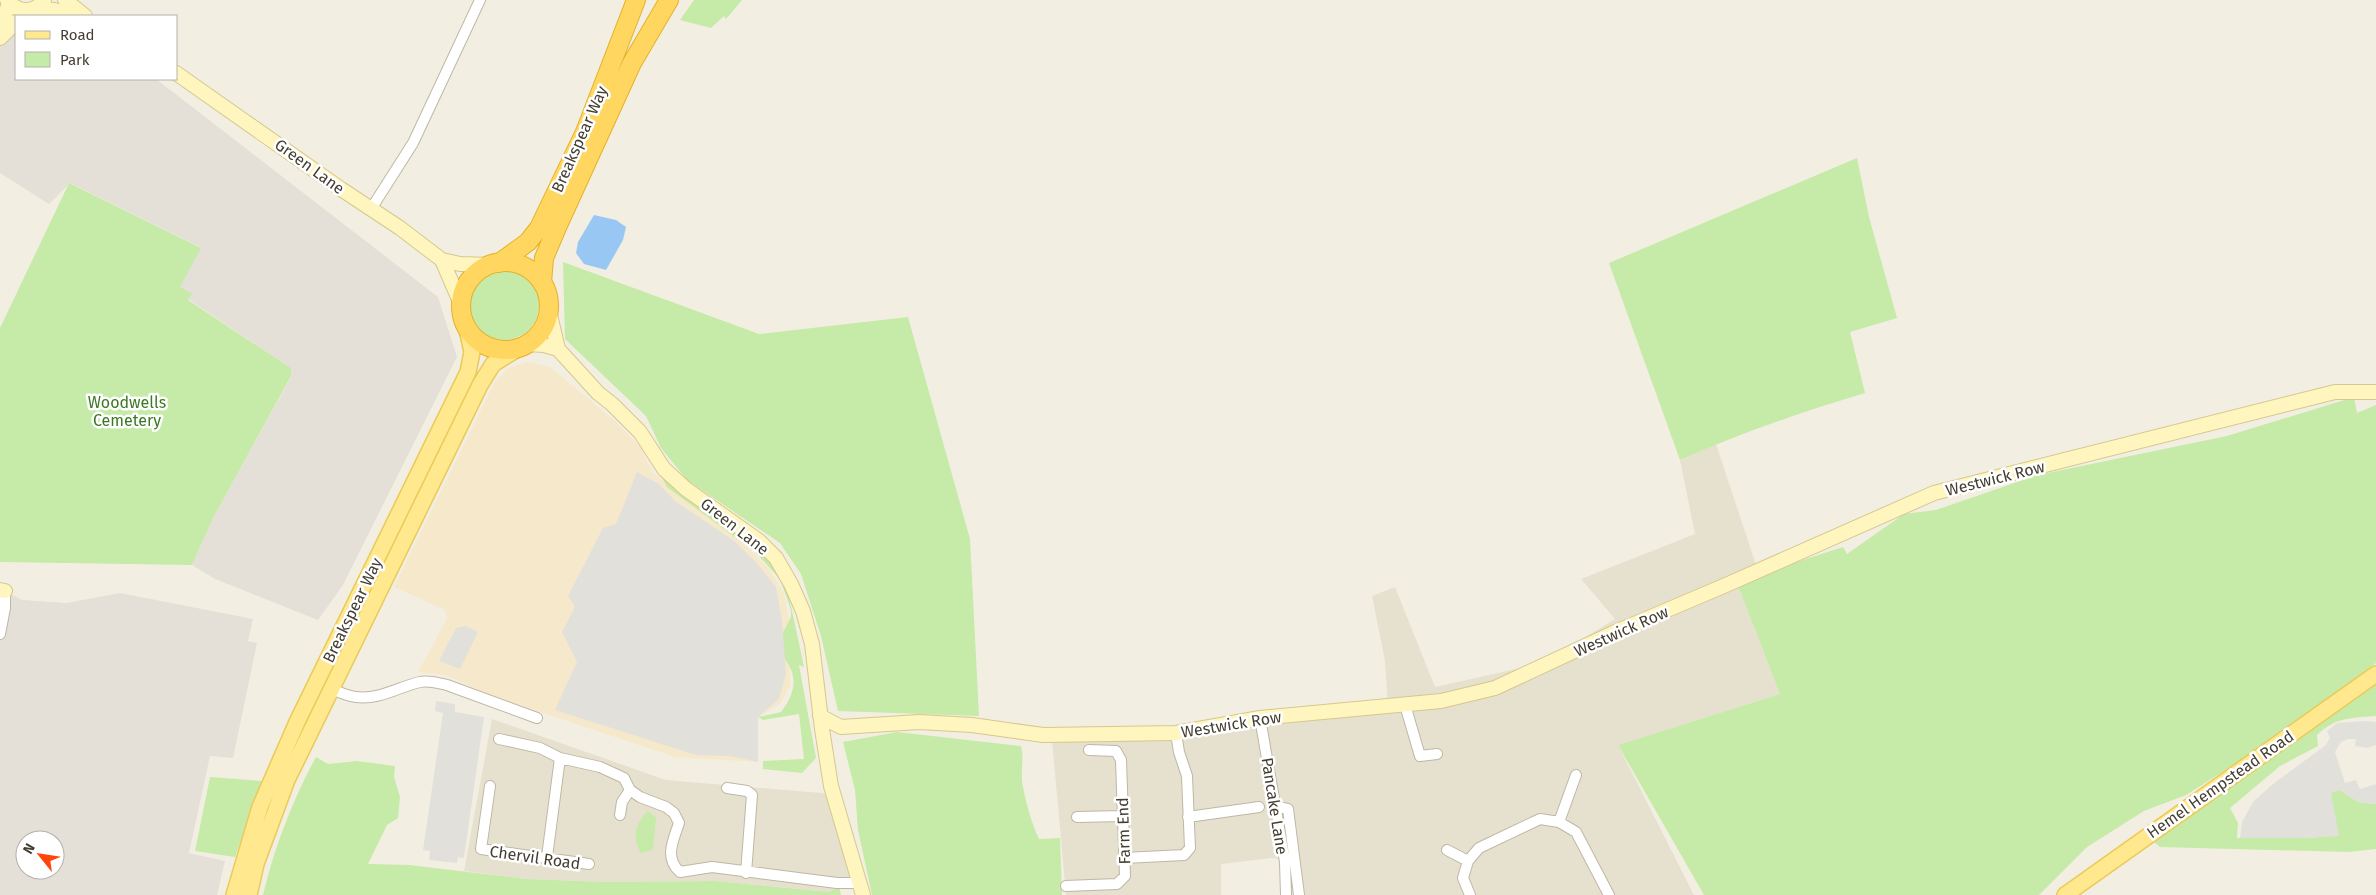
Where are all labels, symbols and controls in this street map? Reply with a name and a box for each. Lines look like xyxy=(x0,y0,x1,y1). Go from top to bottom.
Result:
legend xyxy=(15,15,178,80)
text: Road xyxy=(60,26,95,44)
text: Park xyxy=(60,51,90,69)
street label: Breakspear Way xyxy=(547,83,611,195)
street label: Green Lane xyxy=(271,135,348,198)
park label: Woodwells Cemetery xyxy=(88,393,166,430)
street label: Westwick Row xyxy=(1944,457,2047,500)
street label: Green Lane xyxy=(697,494,773,559)
street label: Breakspear Way xyxy=(319,554,386,666)
street label: Westwick Row xyxy=(1571,602,1672,661)
street label: Westwick Row xyxy=(1180,707,1283,742)
street label: Hemel Hempstead Road xyxy=(2143,727,2297,842)
street label: Pancake Lane xyxy=(1257,756,1292,856)
street label: Farm End xyxy=(1113,797,1134,865)
north arrow xyxy=(15,830,65,880)
text: N xyxy=(19,840,39,857)
street label: Chervil Road xyxy=(488,842,581,873)

